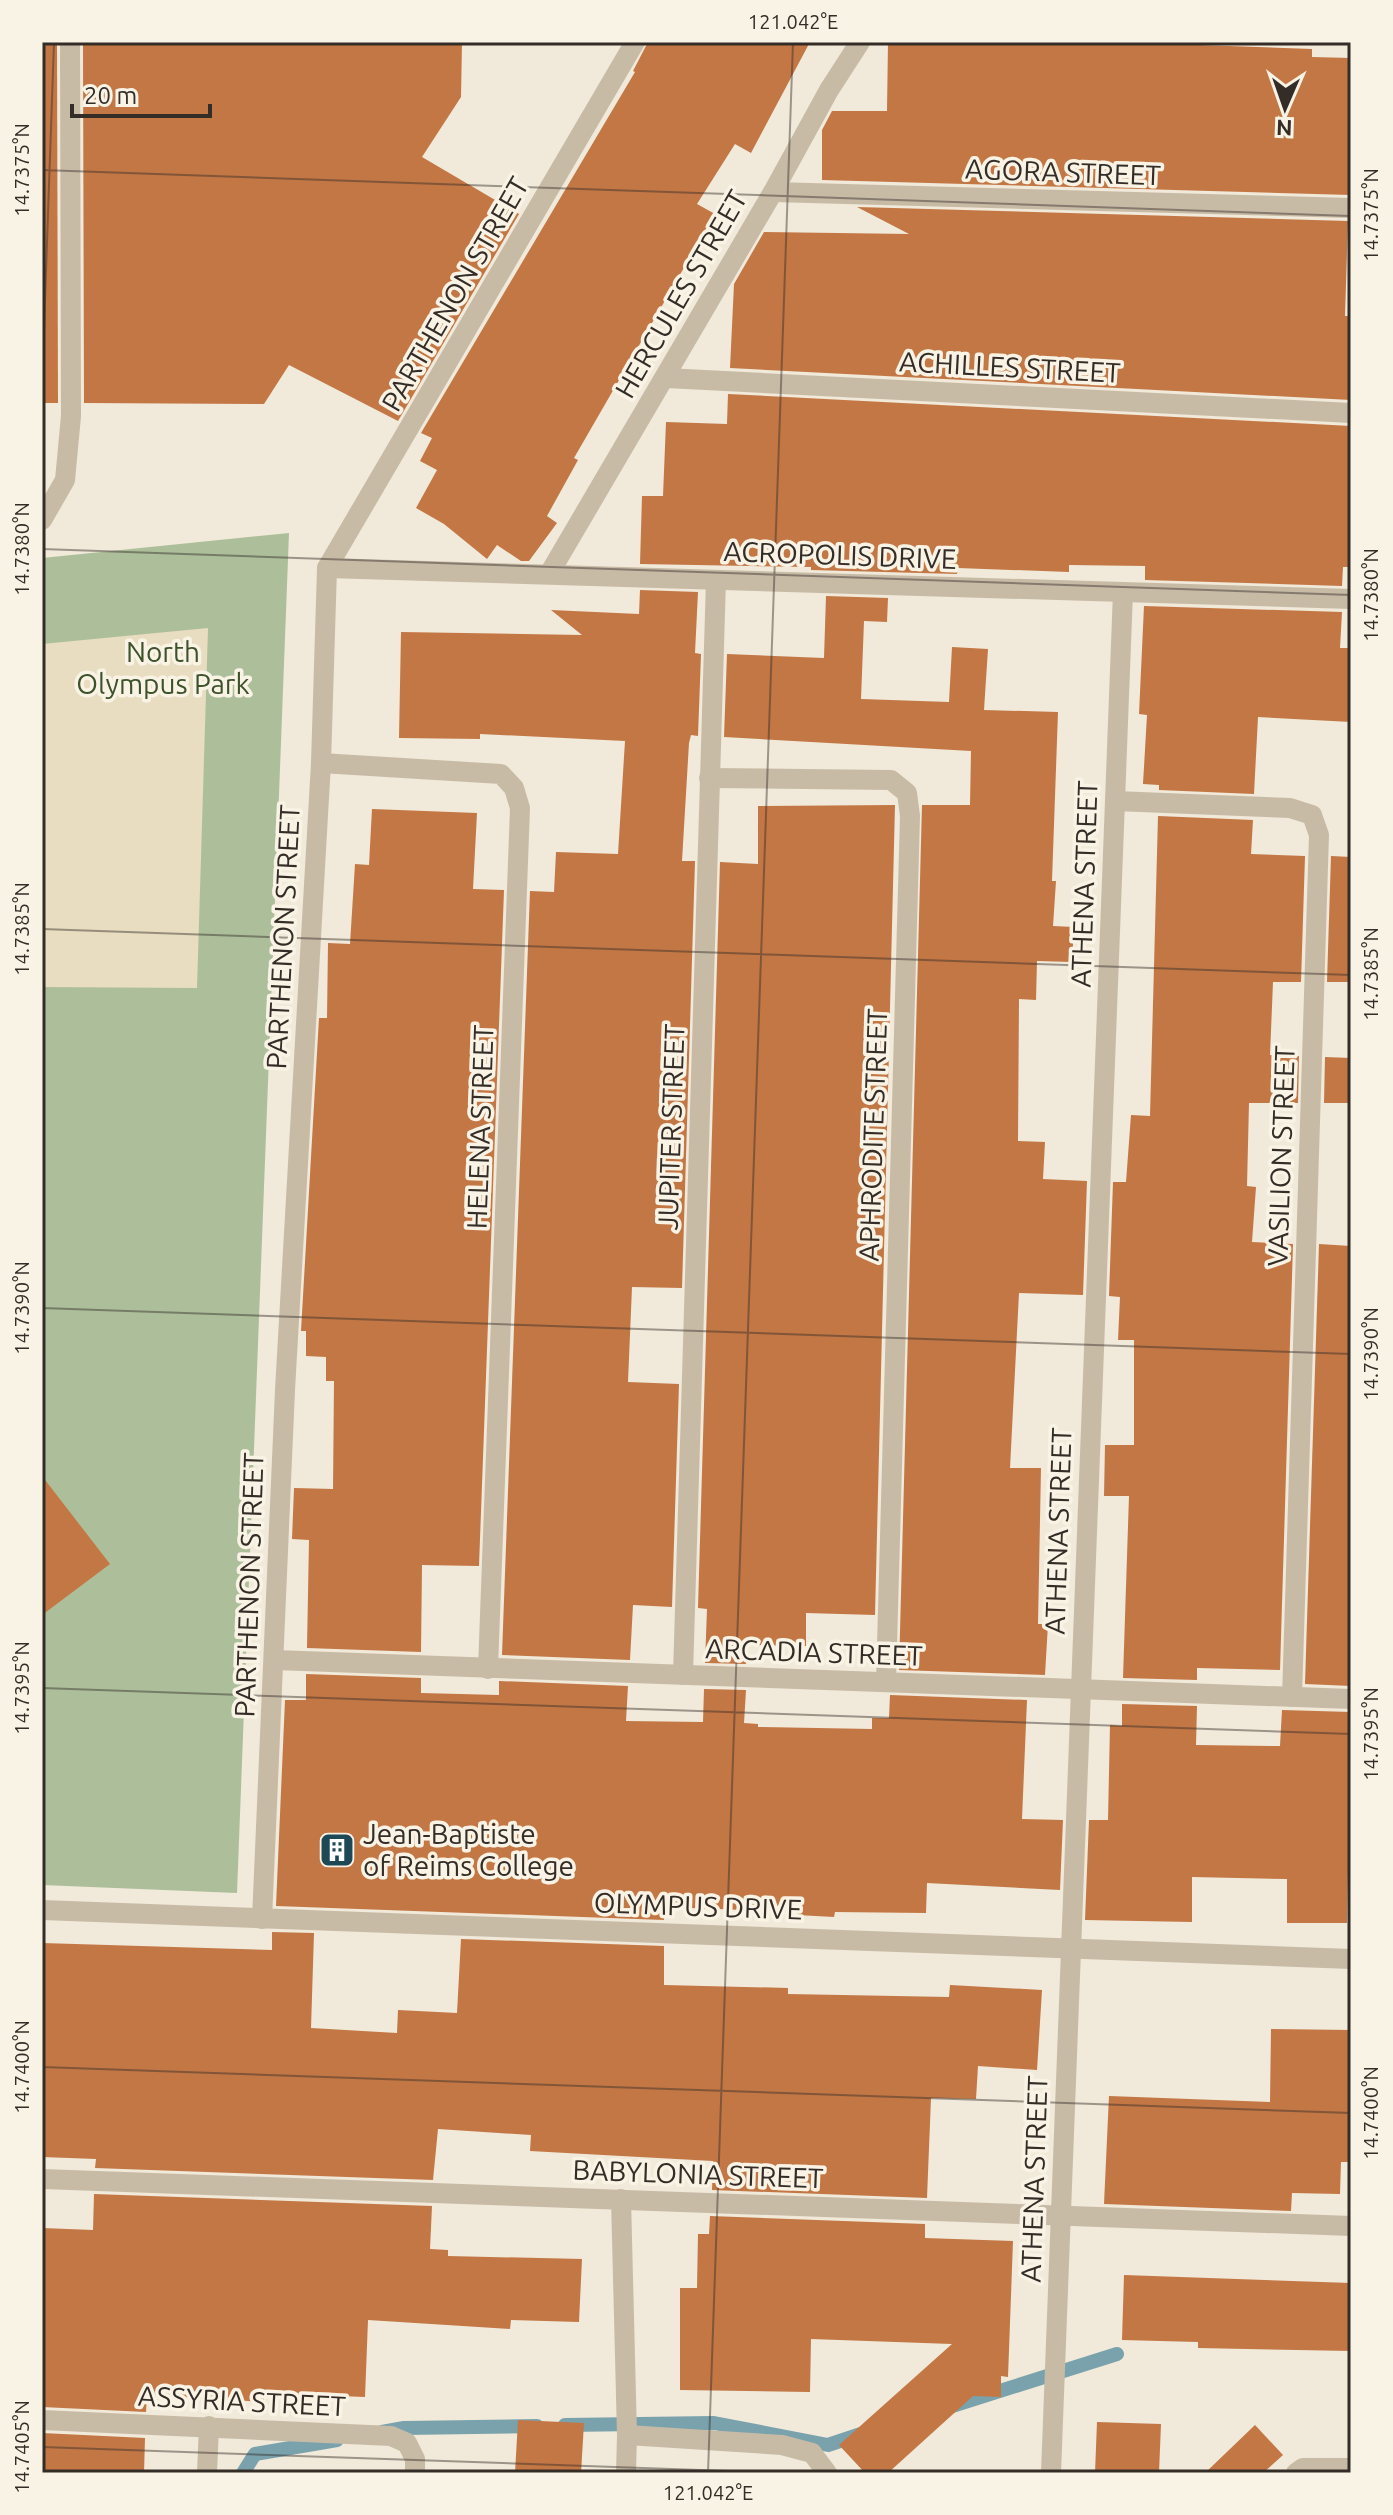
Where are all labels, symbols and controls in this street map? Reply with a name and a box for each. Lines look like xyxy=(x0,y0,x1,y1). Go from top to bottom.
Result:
text: 121.042°E xyxy=(748,10,838,33)
scale bar xyxy=(72,68,210,118)
north arrow xyxy=(1245,68,1325,148)
text: 20 m xyxy=(84,82,137,109)
text: N xyxy=(1276,116,1293,141)
text: 14.7375°N xyxy=(10,123,33,217)
street label: AGORA STREET xyxy=(965,153,1162,190)
text: 14.7375°N xyxy=(1359,168,1382,262)
street label: PARTHENON STREET xyxy=(375,171,534,416)
street label: HERCULES STREET xyxy=(609,184,753,403)
street label: ACHILLES STREET xyxy=(899,345,1122,388)
text: 14.7380°N xyxy=(10,502,33,596)
street label: ACROPOLIS DRIVE xyxy=(723,535,957,574)
text: 14.7380°N xyxy=(1359,548,1382,642)
park label: North Olympus Park xyxy=(76,636,250,699)
street label: ATHENA STREET xyxy=(1064,780,1103,988)
street label: PARTHENON STREET xyxy=(260,804,305,1070)
text: 14.7385°N xyxy=(10,882,33,976)
text: 14.7385°N xyxy=(1359,927,1382,1021)
street label: APHRODITE STREET xyxy=(853,1008,892,1262)
street label: JUPITER STREET xyxy=(651,1023,690,1231)
street label: HELENA STREET xyxy=(460,1024,499,1230)
street label: VASILION STREET xyxy=(1261,1045,1300,1267)
text: 14.7390°N xyxy=(10,1261,33,1355)
text: 14.7390°N xyxy=(1359,1307,1382,1401)
street label: ATHENA STREET xyxy=(1038,1427,1077,1635)
street label: PARTHENON STREET xyxy=(228,1452,269,1718)
street label: ARCADIA STREET xyxy=(705,1632,924,1671)
text: 14.7395°N xyxy=(10,1641,33,1735)
text: 14.7395°N xyxy=(1359,1687,1382,1781)
place label: Jean-Baptiste of Reims College xyxy=(363,1818,574,1881)
building icon: Jean-Baptiste of Reims College xyxy=(318,1831,356,1869)
street label: OLYMPUS DRIVE xyxy=(593,1886,803,1925)
text: 14.7400°N xyxy=(10,2020,33,2114)
text: 14.7400°N xyxy=(1359,2066,1382,2160)
street label: ATHENA STREET xyxy=(1014,2075,1053,2283)
street label: BABYLONIA STREET xyxy=(572,2154,824,2193)
street label: ASSYRIA STREET xyxy=(137,2380,347,2421)
text: 14.7405°N xyxy=(10,2400,33,2494)
text: 121.042°E xyxy=(663,2481,753,2504)

